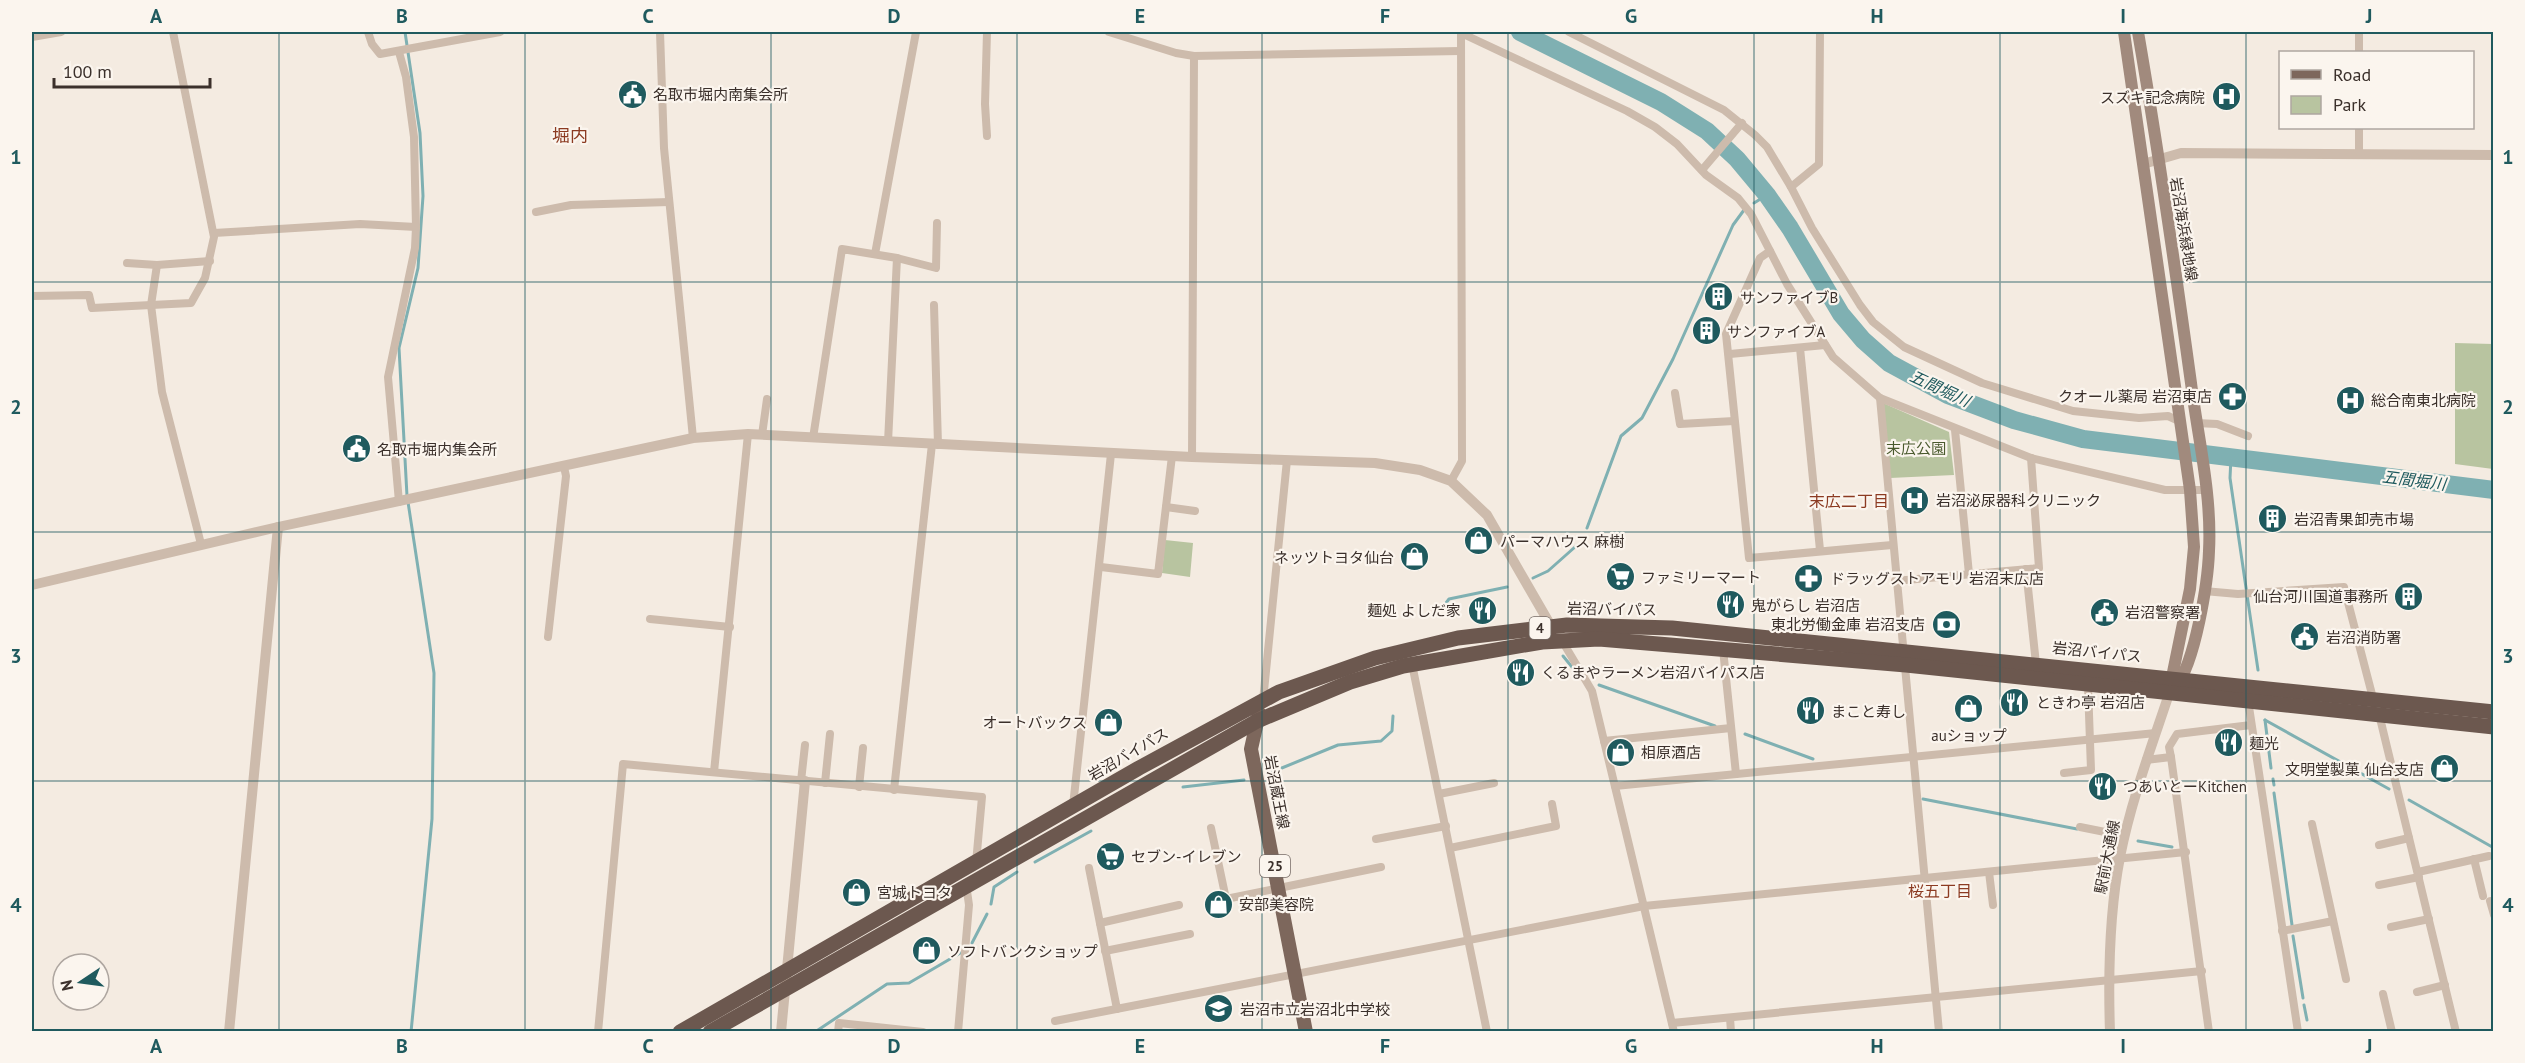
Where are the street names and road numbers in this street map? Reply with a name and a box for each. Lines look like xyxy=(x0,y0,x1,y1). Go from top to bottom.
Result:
street label: 岩沼海浜緑地線 xyxy=(2166,176,2202,282)
street label: 岩沼バイパス xyxy=(1567,599,1657,619)
road number: 4 xyxy=(1530,617,1550,639)
street label: 岩沼バイパス xyxy=(2051,638,2143,666)
street label: 岩沼バイパス xyxy=(1084,723,1172,785)
street label: 岩沼蔵王線 xyxy=(1261,753,1293,831)
street label: 駅前大通線 xyxy=(2091,818,2123,896)
road number: 25 xyxy=(1260,855,1290,877)

